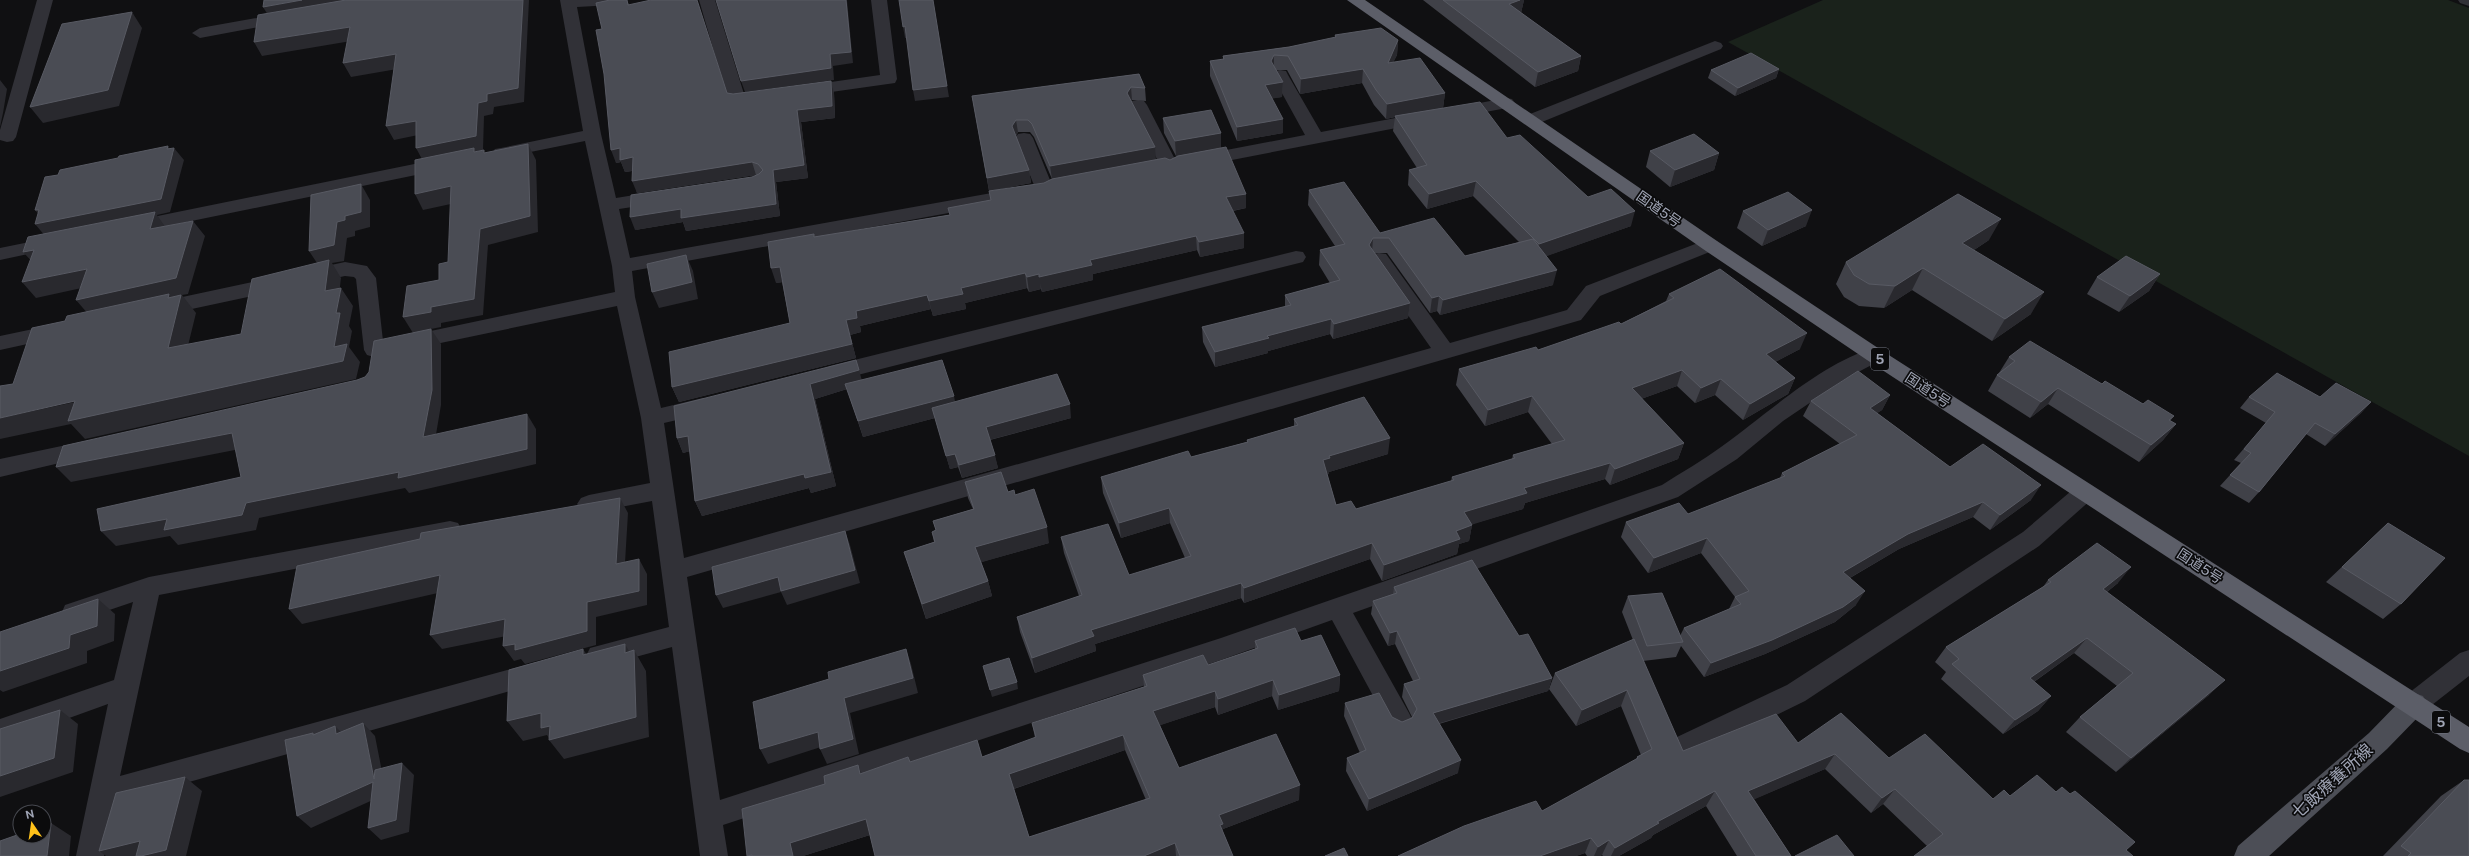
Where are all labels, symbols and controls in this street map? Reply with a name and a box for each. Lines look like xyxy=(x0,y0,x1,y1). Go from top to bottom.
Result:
street label: 国道5号 xyxy=(1634,188,1684,230)
road number: 5 xyxy=(1871,348,1889,370)
street label: 国道5号 xyxy=(1902,369,1954,411)
street label: 国道5号 xyxy=(2174,545,2226,587)
road number: 5 xyxy=(2432,711,2450,733)
street label: 七飯療養所線 xyxy=(2287,739,2377,823)
north arrow xyxy=(12,804,52,844)
text: N xyxy=(24,807,35,821)

